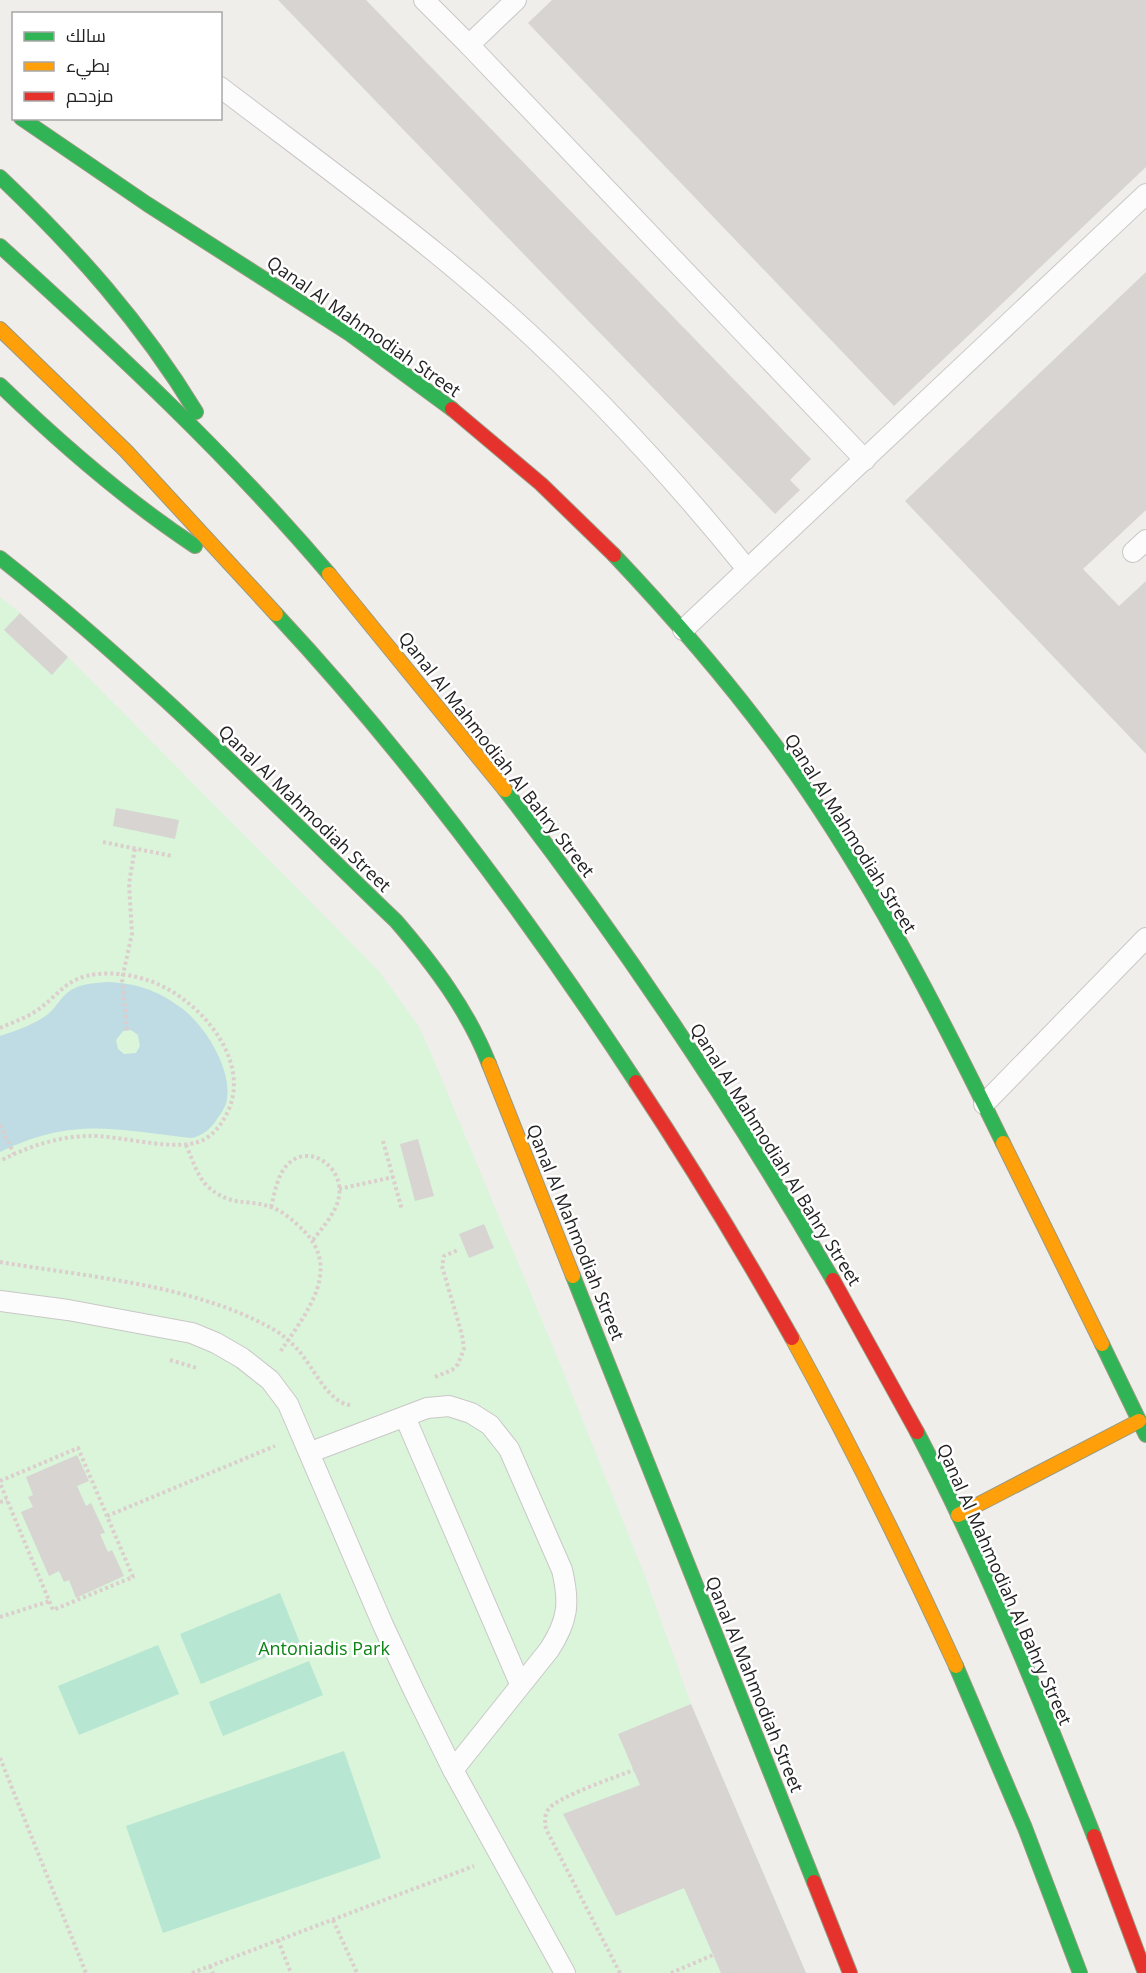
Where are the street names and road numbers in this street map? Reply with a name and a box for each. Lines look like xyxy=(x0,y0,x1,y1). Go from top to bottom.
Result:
street label: Qanal Al Mahmodiah Street xyxy=(262,250,466,402)
street label: Qanal Al Mahmodiah Al Bahry Street xyxy=(394,626,600,882)
street label: Qanal Al Mahmodiah Street xyxy=(214,719,396,897)
street label: Qanal Al Mahmodiah Street xyxy=(780,729,922,937)
street label: Qanal Al Mahmodiah Al Bahry Street xyxy=(685,1018,867,1290)
street label: Qanal Al Mahmodiah Street xyxy=(522,1120,630,1344)
street label: Qanal Al Mahmodiah Al Bahry Street xyxy=(932,1440,1078,1728)
street label: Qanal Al Mahmodiah Street xyxy=(701,1572,809,1796)

